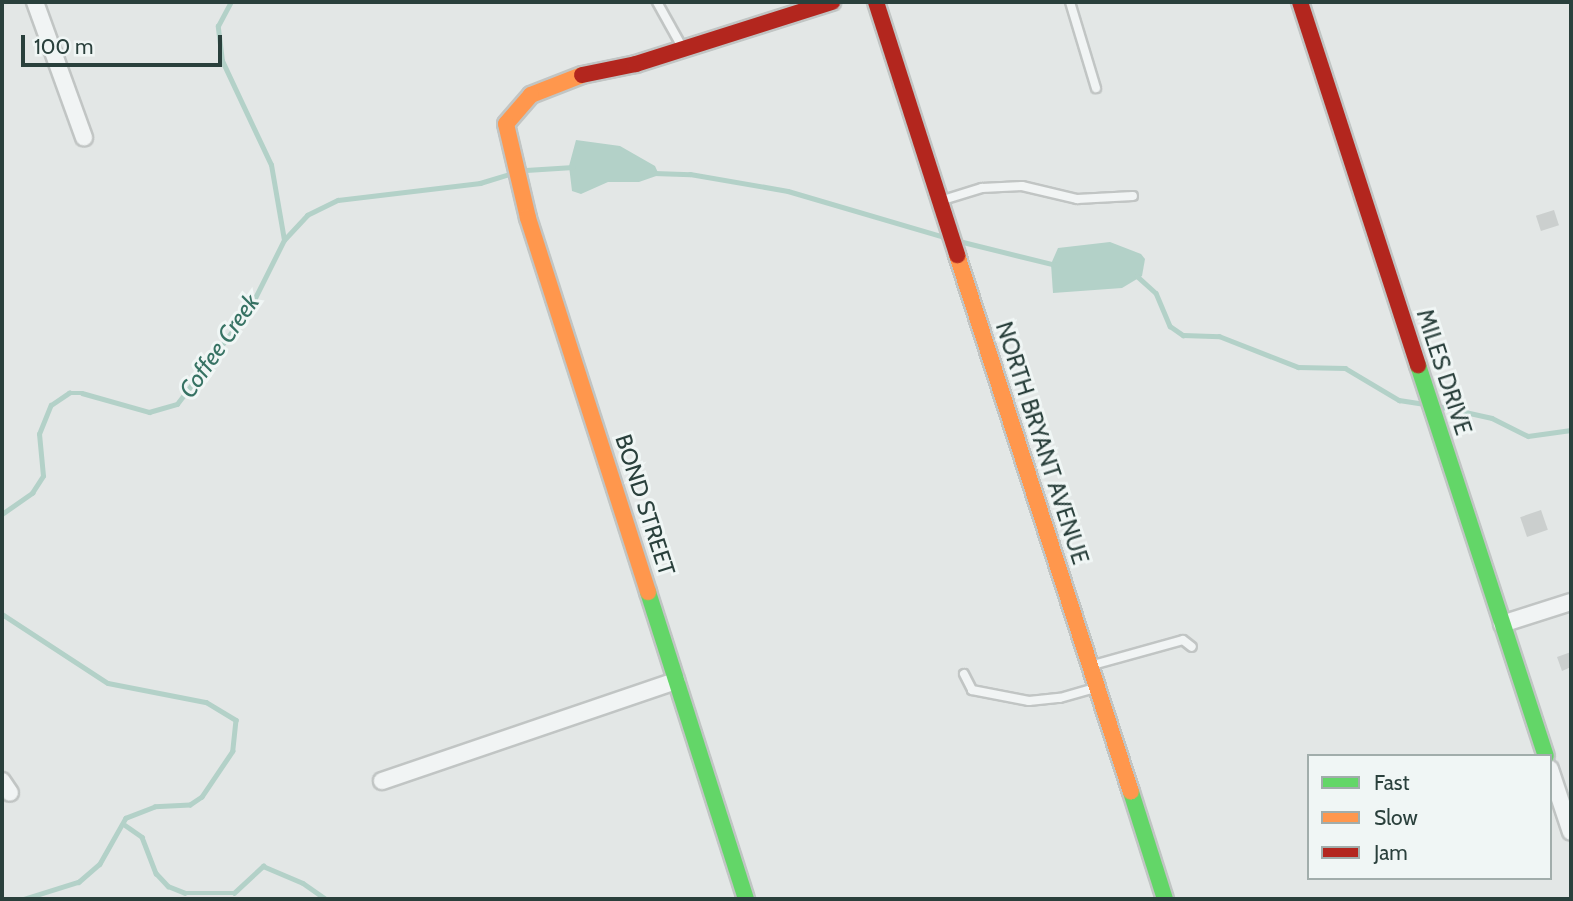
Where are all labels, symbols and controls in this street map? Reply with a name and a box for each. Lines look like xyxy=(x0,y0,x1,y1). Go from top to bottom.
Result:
scale bar xyxy=(24,21,226,65)
text: 100 m xyxy=(34,34,93,59)
water label: Coffee Creek xyxy=(173,289,265,403)
street label: MILES DRIVE xyxy=(1411,306,1477,438)
street label: NORTH BRYANT AVENUE xyxy=(990,318,1094,568)
street label: BOND STREET xyxy=(609,431,681,579)
legend xyxy=(1307,754,1552,880)
text: Fast xyxy=(1374,770,1410,795)
text: Slow xyxy=(1374,805,1418,830)
text: Jam xyxy=(1374,840,1408,865)

